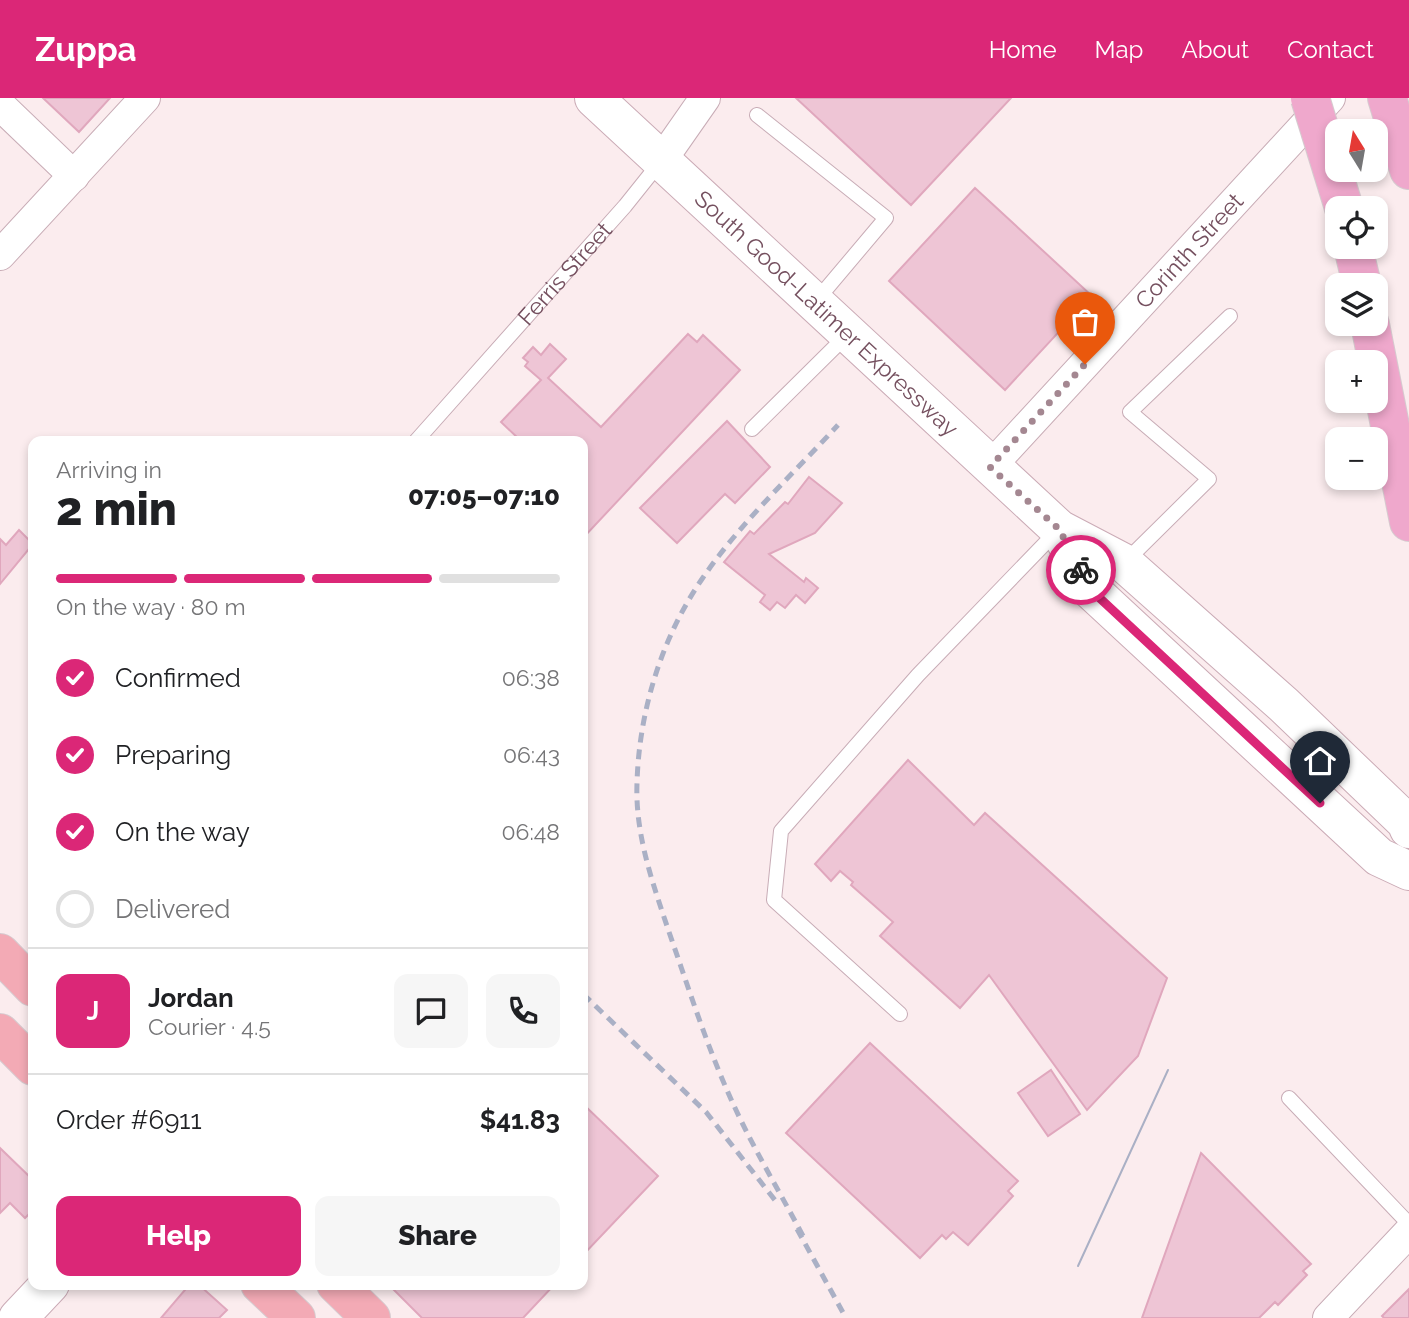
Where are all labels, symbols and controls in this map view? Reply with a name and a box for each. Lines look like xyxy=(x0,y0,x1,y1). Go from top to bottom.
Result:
text: Zuppa xyxy=(35,30,137,69)
text: Home xyxy=(989,35,1057,64)
text: Map xyxy=(1095,35,1143,64)
text: About xyxy=(1181,35,1249,64)
text: Contact xyxy=(1287,35,1374,64)
north arrow xyxy=(1325,119,1388,182)
map controls xyxy=(1325,119,1388,490)
street label: South Good-Latimer Expressway xyxy=(690,185,964,442)
street label: Corinth Street xyxy=(1129,187,1249,314)
button: locate xyxy=(1325,196,1388,259)
street label: Ferris Street xyxy=(512,216,617,330)
button: layers xyxy=(1325,273,1388,336)
pin xyxy=(1055,292,1115,364)
icon: bag xyxy=(1066,303,1104,341)
button: + xyxy=(1325,350,1388,413)
button: − xyxy=(1325,427,1388,490)
text: Arriving in xyxy=(56,456,162,483)
text: 07:05–07:10 xyxy=(408,481,560,511)
text: 2 min xyxy=(56,482,177,536)
courier xyxy=(1046,535,1116,605)
icon: bike xyxy=(1062,551,1100,589)
text: On the way · 80 m xyxy=(56,593,246,620)
icon: check xyxy=(56,659,94,697)
text: Confirmed xyxy=(115,663,241,693)
text: 06:38 xyxy=(502,664,560,691)
pin xyxy=(1290,731,1350,803)
icon: check xyxy=(56,736,94,774)
text: Preparing xyxy=(115,740,231,770)
text: 06:43 xyxy=(503,741,560,768)
icon: home xyxy=(1301,742,1339,780)
icon: check xyxy=(56,813,94,851)
text: On the way xyxy=(115,817,250,847)
text: 06:48 xyxy=(502,818,560,845)
text: Delivered xyxy=(115,894,230,924)
button: chat xyxy=(394,974,468,1048)
button: phone xyxy=(486,974,560,1048)
text: Jordan xyxy=(148,983,234,1013)
text: J xyxy=(87,996,99,1026)
text: Courier · 4.5 xyxy=(148,1013,271,1040)
text: Order #6911 xyxy=(56,1105,202,1135)
text: $41.83 xyxy=(480,1105,560,1135)
button: Help xyxy=(56,1196,301,1276)
button: Share xyxy=(315,1196,560,1276)

